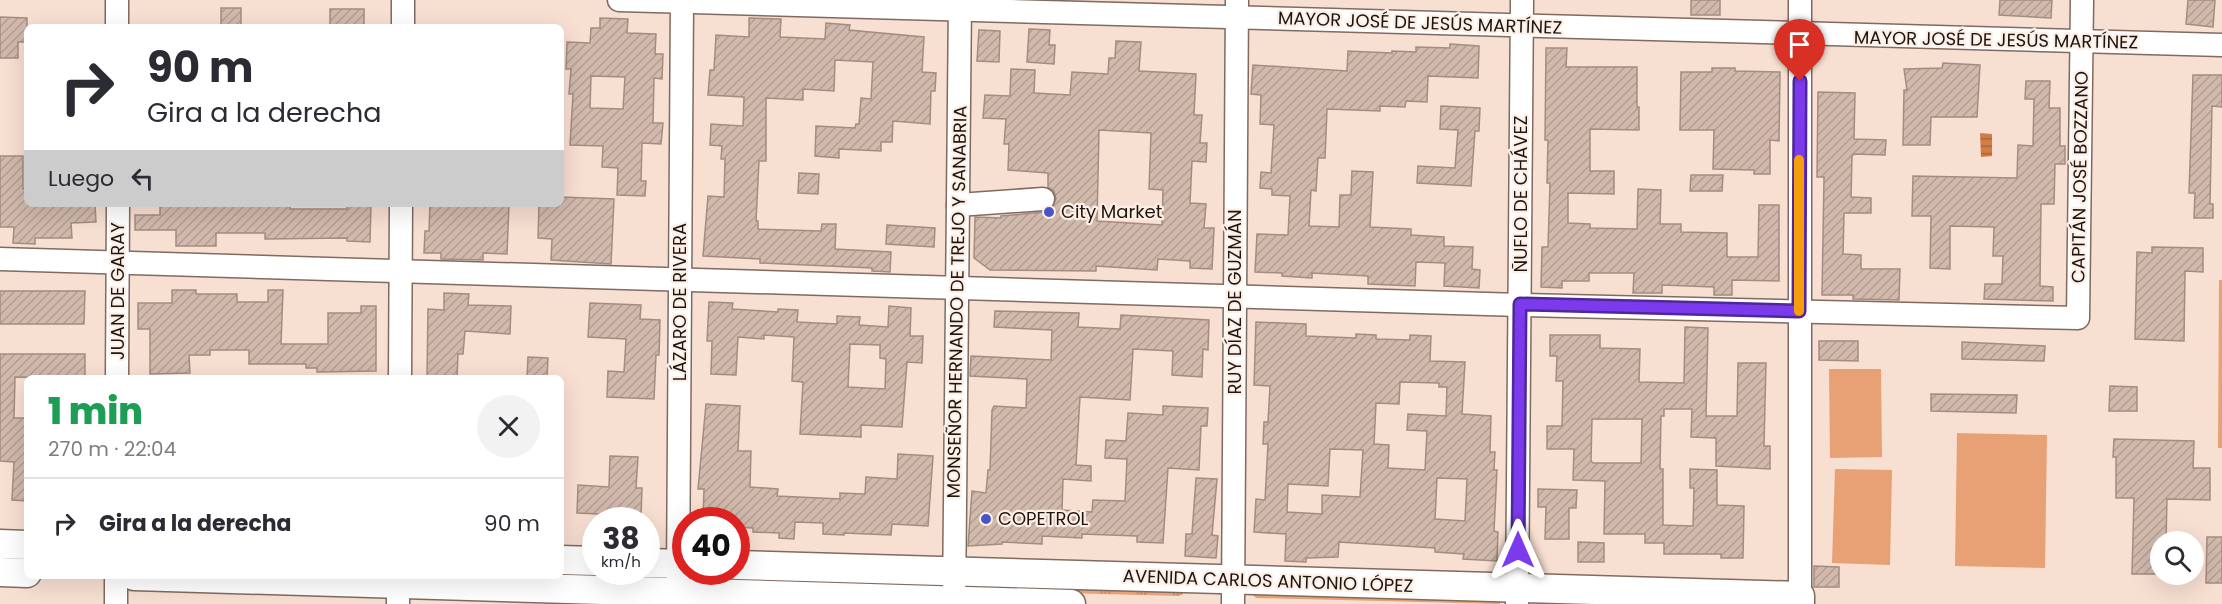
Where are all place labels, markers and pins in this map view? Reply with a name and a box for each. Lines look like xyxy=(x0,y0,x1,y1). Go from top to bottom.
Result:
pin xyxy=(1774,19,1825,81)
place label: City Market xyxy=(1061,199,1162,224)
marker: City Market xyxy=(1042,205,1056,219)
place label: COPETROL xyxy=(998,506,1089,531)
marker: COPETROL xyxy=(979,512,993,526)

